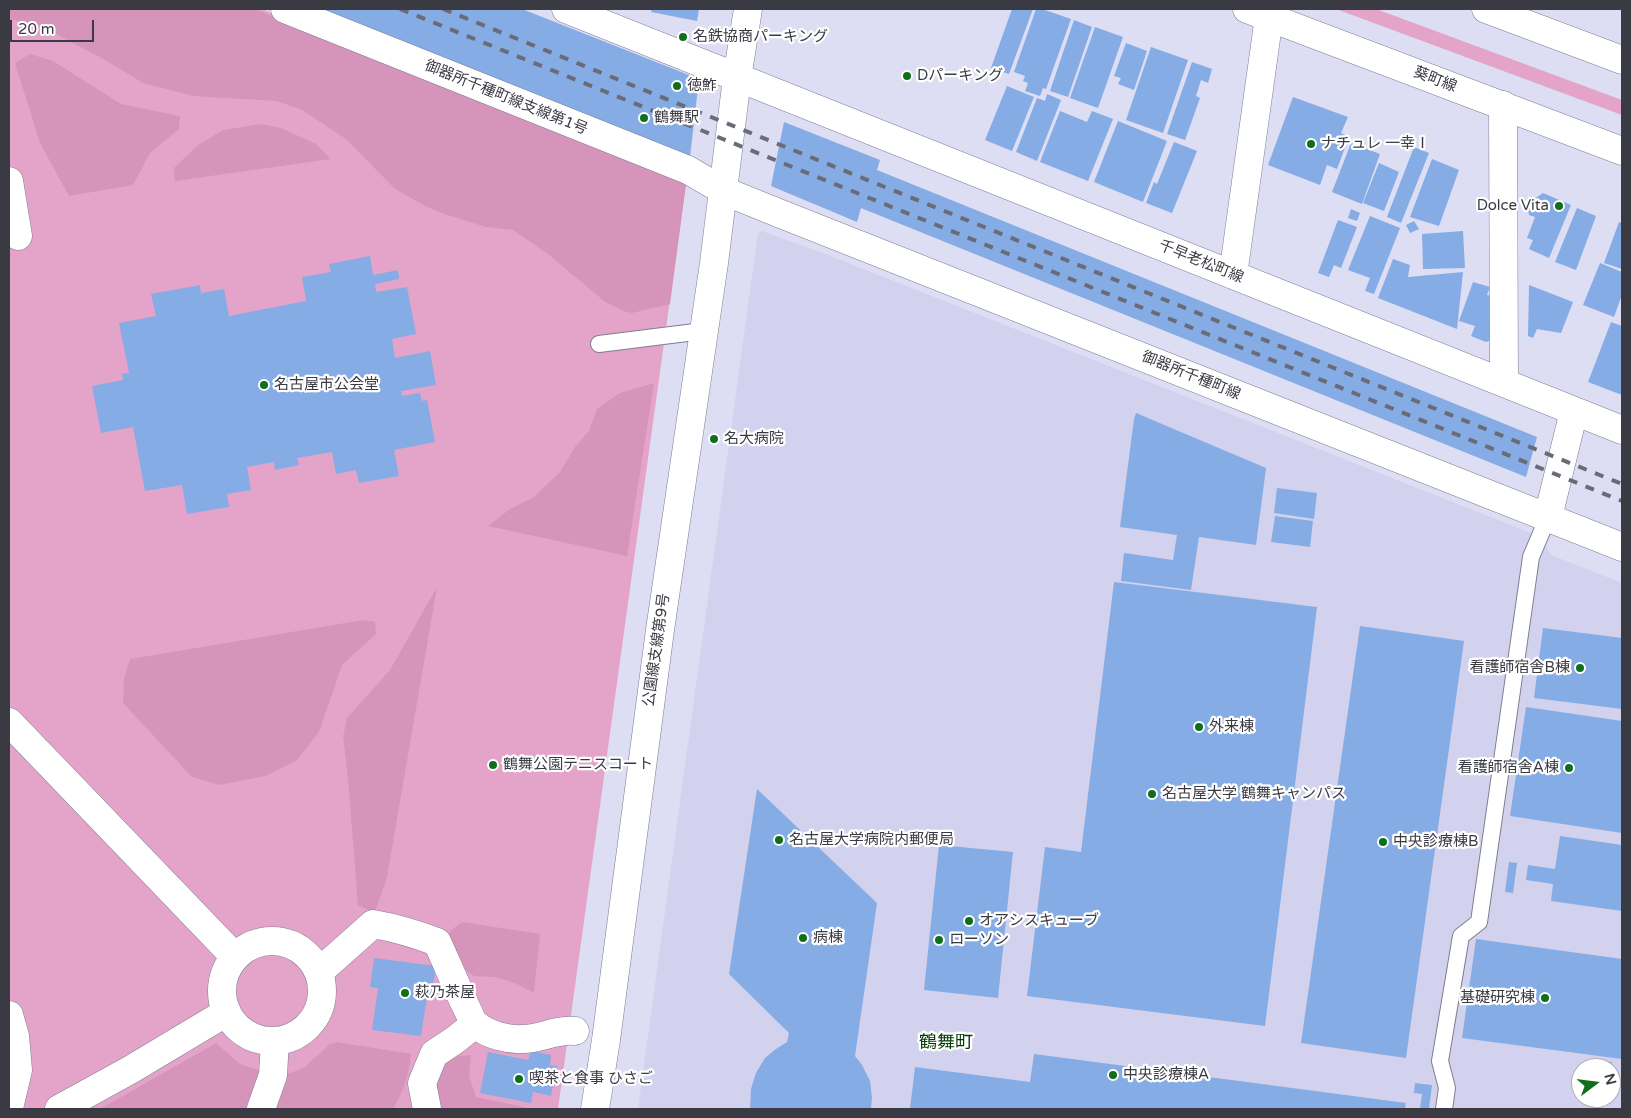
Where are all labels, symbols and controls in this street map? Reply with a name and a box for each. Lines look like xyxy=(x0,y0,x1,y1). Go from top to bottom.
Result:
scale bar xyxy=(12,10,96,42)
text: 20 m xyxy=(18,20,55,38)
place label: 名鉄協商パーキング xyxy=(693,28,828,46)
marker: 名鉄協商パーキング xyxy=(677,31,689,43)
street label: 御器所千種町線支線第1号 xyxy=(422,57,590,139)
street label: 葵町線 xyxy=(1411,64,1459,96)
place label: Dパーキング xyxy=(917,67,1003,85)
marker: Dパーキング xyxy=(901,70,913,82)
place label: 徳鮓 xyxy=(687,77,717,95)
marker: 徳鮓 xyxy=(671,80,683,92)
place label: 鶴舞駅 xyxy=(654,109,699,127)
marker: 鶴舞駅 xyxy=(638,112,650,124)
place label: ナチュレ 一幸Ⅰ xyxy=(1321,135,1430,153)
marker: ナチュレ 一幸Ⅰ xyxy=(1305,138,1317,150)
place label: Dolce Vita xyxy=(1477,197,1549,215)
marker: Dolce Vita xyxy=(1553,200,1565,212)
street label: 千早老松町線 xyxy=(1156,237,1246,287)
street label: 御器所千種町線 xyxy=(1139,348,1243,404)
place label: 名古屋市公会堂 xyxy=(274,376,379,394)
marker: 名古屋市公会堂 xyxy=(258,379,270,391)
place label: 名大病院 xyxy=(724,430,784,448)
marker: 名大病院 xyxy=(708,433,720,445)
street label: 公園線支線第9号 xyxy=(640,592,674,708)
place label: 看護師宿舎B棟 xyxy=(1470,659,1570,677)
marker: 看護師宿舎B棟 xyxy=(1574,662,1586,674)
place label: 外来棟 xyxy=(1209,718,1254,736)
marker: 外来棟 xyxy=(1193,721,1205,733)
place label: 鶴舞公園テニスコート xyxy=(503,756,653,774)
marker: 鶴舞公園テニスコート xyxy=(487,759,499,771)
place label: 看護師宿舎A棟 xyxy=(1458,759,1559,777)
marker: 看護師宿舎A棟 xyxy=(1563,762,1575,774)
place label: 名古屋大学 鶴舞キャンパス xyxy=(1162,785,1346,803)
marker: 名古屋大学 鶴舞キャンパス xyxy=(1146,788,1158,800)
place label: 名古屋大学病院内郵便局 xyxy=(789,831,954,849)
place label: 中央診療棟B xyxy=(1393,833,1478,851)
marker: 名古屋大学病院内郵便局 xyxy=(773,834,785,846)
marker: 中央診療棟B xyxy=(1377,836,1389,848)
place label: オアシスキューブ xyxy=(979,912,1099,930)
marker: オアシスキューブ xyxy=(963,915,975,927)
place label: 病棟 xyxy=(813,929,843,947)
place label: ローソン xyxy=(949,931,1009,949)
marker: 病棟 xyxy=(797,932,809,944)
marker: ローソン xyxy=(933,934,945,946)
place label: 萩乃茶屋 xyxy=(415,984,475,1002)
marker: 萩乃茶屋 xyxy=(399,987,411,999)
place label: 基礎研究棟 xyxy=(1460,989,1535,1007)
marker: 基礎研究棟 xyxy=(1539,992,1551,1004)
district label: 鶴舞町 xyxy=(919,1032,973,1054)
north arrow xyxy=(1571,1058,1621,1108)
place label: 中央診療棟A xyxy=(1123,1066,1209,1084)
marker: 中央診療棟A xyxy=(1107,1069,1119,1081)
place label: 喫茶と食事 ひさご xyxy=(529,1070,653,1088)
text: N xyxy=(1600,1072,1620,1087)
marker: 喫茶と食事 ひさご xyxy=(513,1073,525,1085)

